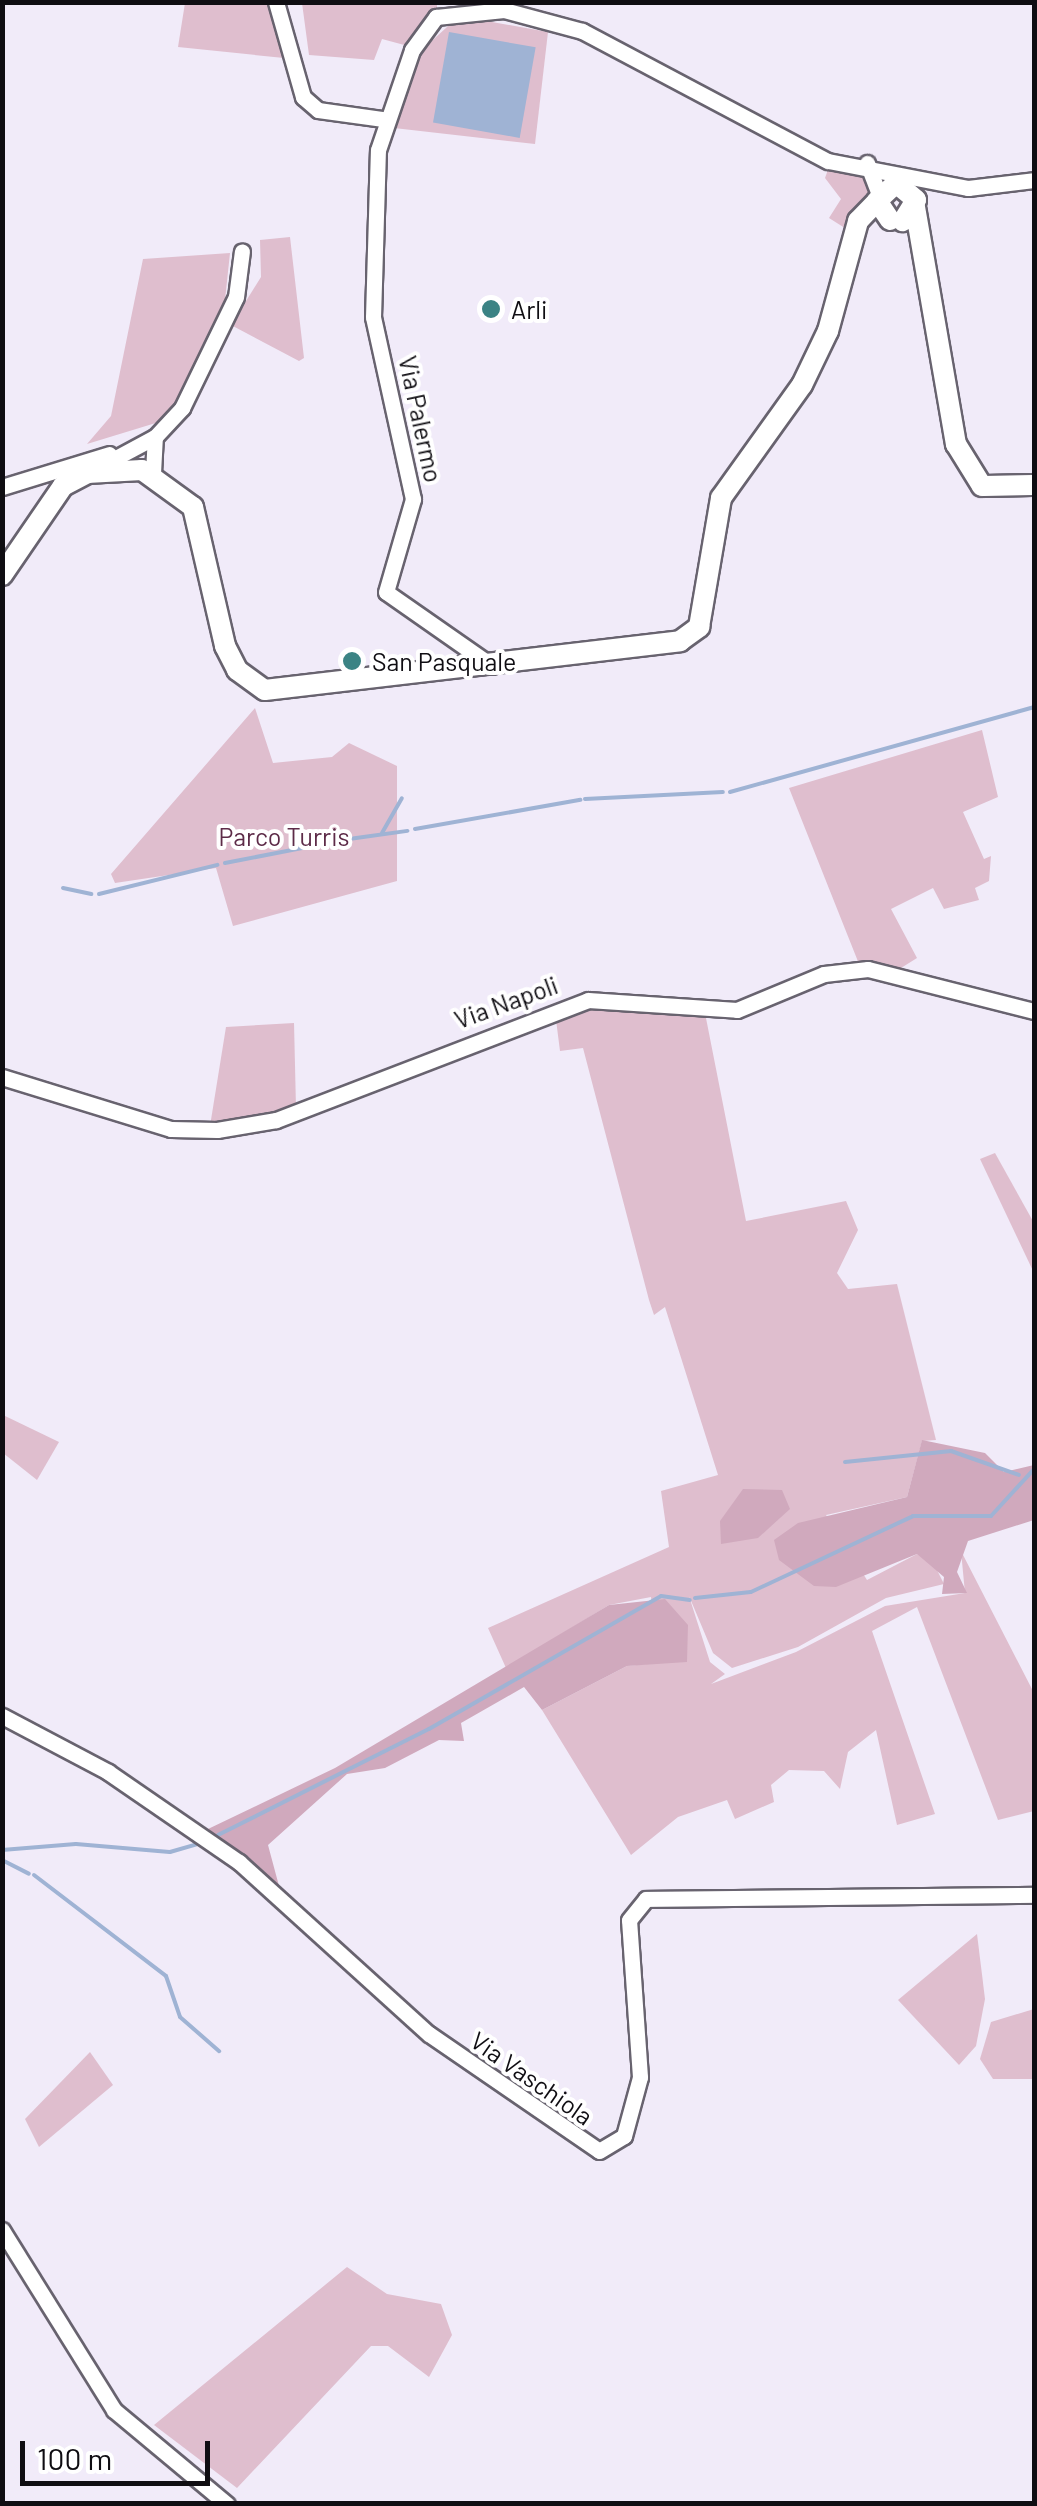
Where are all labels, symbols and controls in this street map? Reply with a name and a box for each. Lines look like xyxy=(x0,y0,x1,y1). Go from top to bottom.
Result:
place label: Arli xyxy=(511,294,547,324)
marker: Arli xyxy=(480,298,502,320)
street label: Via Palermo xyxy=(393,353,449,485)
place label: San Pasquale xyxy=(372,646,516,676)
marker: San Pasquale xyxy=(341,650,363,672)
park label: Parco Turris xyxy=(218,821,350,851)
street label: Via Napoli xyxy=(450,969,562,1035)
street label: Via Vaschiola xyxy=(465,2025,599,2131)
scale bar xyxy=(25,2421,215,2483)
text: 100 m xyxy=(37,2440,112,2476)

